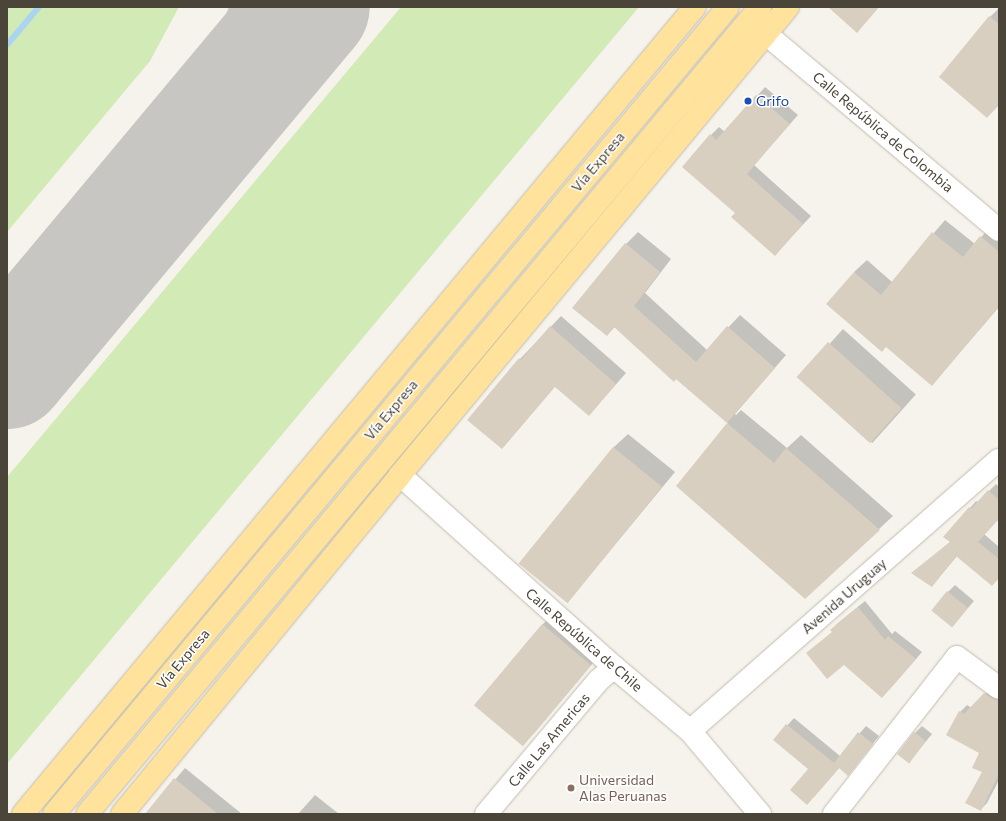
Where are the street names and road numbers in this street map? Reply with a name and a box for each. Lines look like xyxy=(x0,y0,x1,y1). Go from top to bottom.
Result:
street label: Calle República de Colombia xyxy=(809,68,957,196)
street label: Vía Expresa xyxy=(568,128,628,196)
street label: Vía Expresa xyxy=(361,376,421,444)
street label: Avenida Uruguay xyxy=(798,555,890,637)
street label: Calle República de Chile xyxy=(522,585,646,695)
street label: Vía Expresa xyxy=(153,625,213,693)
street label: Calle Las Americas xyxy=(505,690,593,790)

